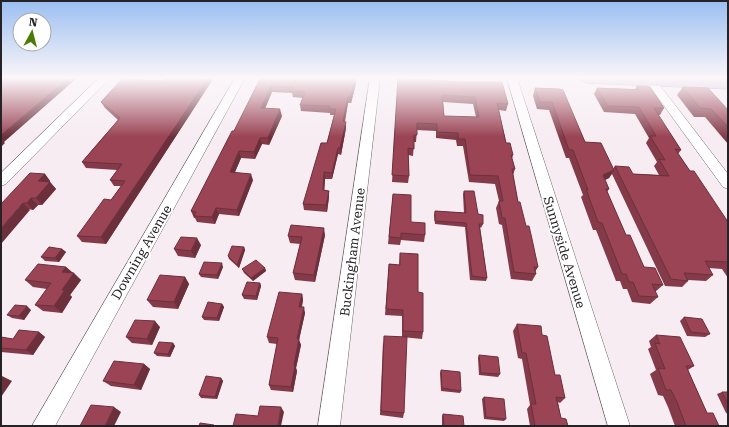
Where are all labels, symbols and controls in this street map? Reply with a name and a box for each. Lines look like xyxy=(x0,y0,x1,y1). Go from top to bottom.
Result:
north arrow xyxy=(12,12,52,52)
text: N xyxy=(28,16,39,30)
street label: Buckingham Avenue xyxy=(337,187,368,317)
street label: Sunnyside Avenue xyxy=(540,194,589,310)
street label: Downing Avenue xyxy=(108,202,175,302)

